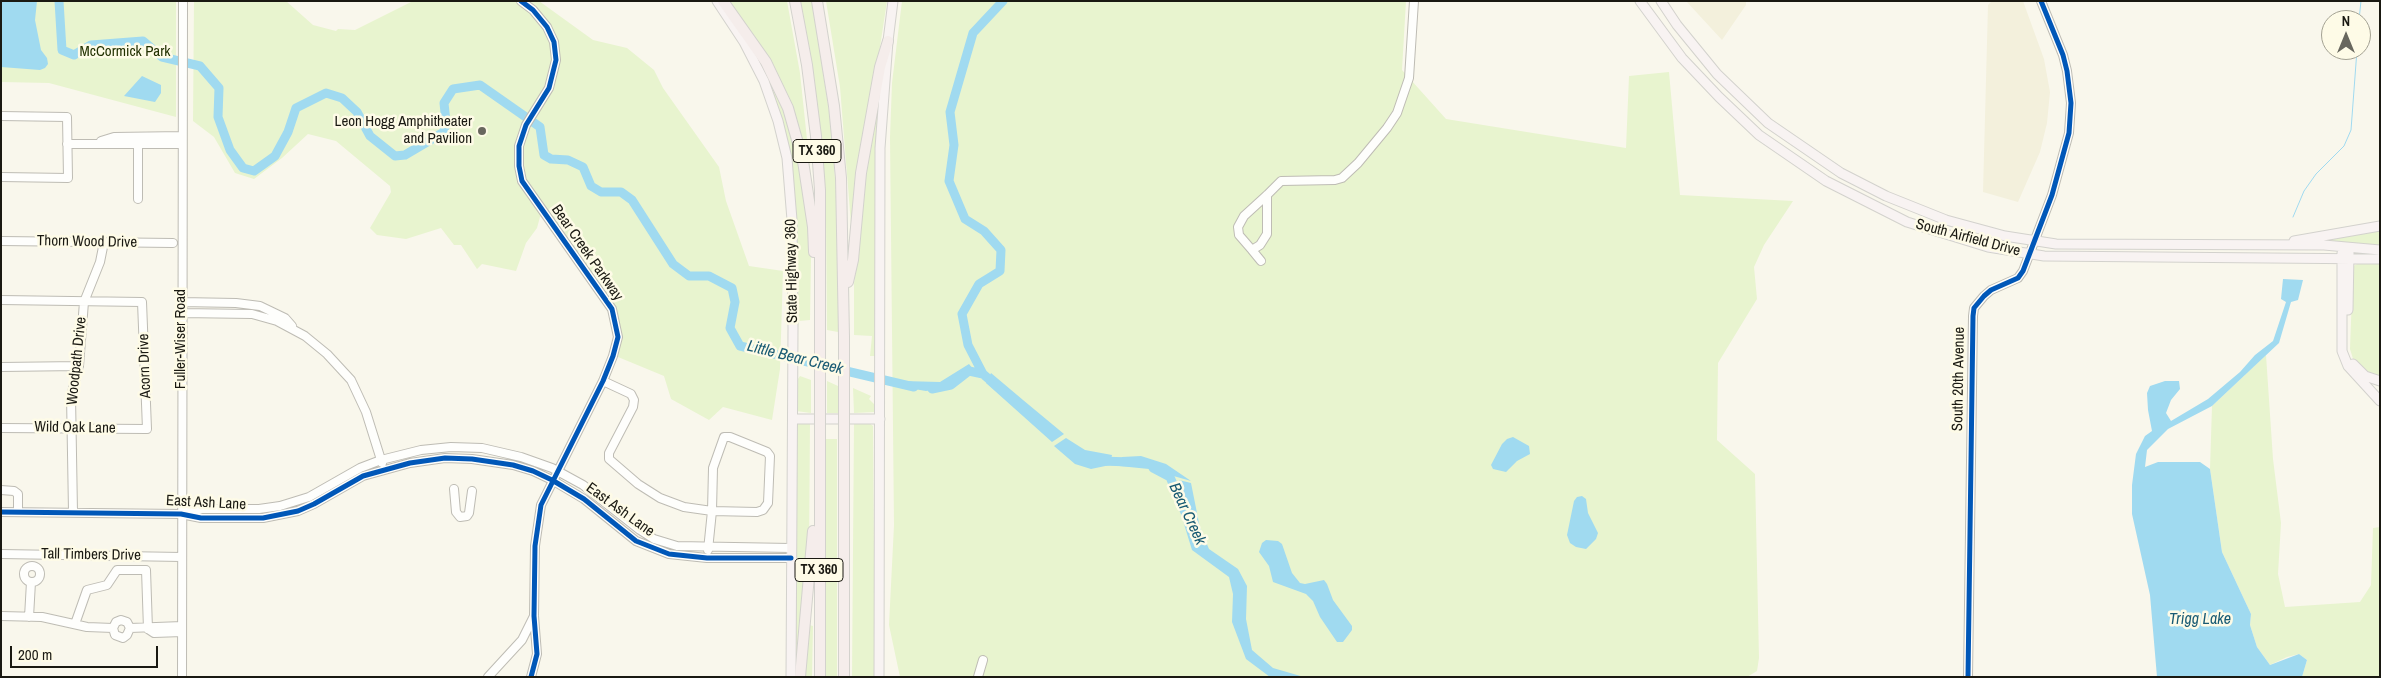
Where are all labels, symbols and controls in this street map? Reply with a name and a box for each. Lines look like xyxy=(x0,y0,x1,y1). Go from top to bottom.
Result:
north arrow xyxy=(2321,10,2371,60)
text: N xyxy=(2342,12,2350,30)
park label: McCormick Park xyxy=(80,43,170,61)
place label: Leon Hogg Amphitheater and Pavilion xyxy=(335,113,472,148)
marker: Leon Hogg Amphitheater and Pavilion xyxy=(476,125,488,137)
road number: TX 360 xyxy=(793,140,841,162)
street label: Bear Creek Parkway xyxy=(547,202,627,304)
street label: South Airfield Drive xyxy=(1914,215,2022,261)
street label: State Highway 360 xyxy=(782,219,802,323)
street label: Thorn Wood Drive xyxy=(37,232,137,252)
street label: Fuller-Wiser Road xyxy=(172,289,190,389)
street label: Woodpath Drive xyxy=(63,316,91,406)
street label: South 20th Avenue xyxy=(1949,327,1969,431)
street label: Acorn Drive xyxy=(135,333,155,399)
water label: Little Bear Creek xyxy=(745,337,845,379)
street label: Wild Oak Lane xyxy=(34,418,116,438)
street label: East Ash Lane xyxy=(582,479,658,541)
water label: Bear Creek xyxy=(1164,480,1210,548)
street label: East Ash Lane xyxy=(166,492,246,514)
street label: Tall Timbers Drive xyxy=(41,545,141,565)
road number: TX 360 xyxy=(795,558,843,582)
water label: Trigg Lake xyxy=(2169,610,2231,630)
scale bar xyxy=(12,636,160,668)
text: 200 m xyxy=(18,644,52,665)

